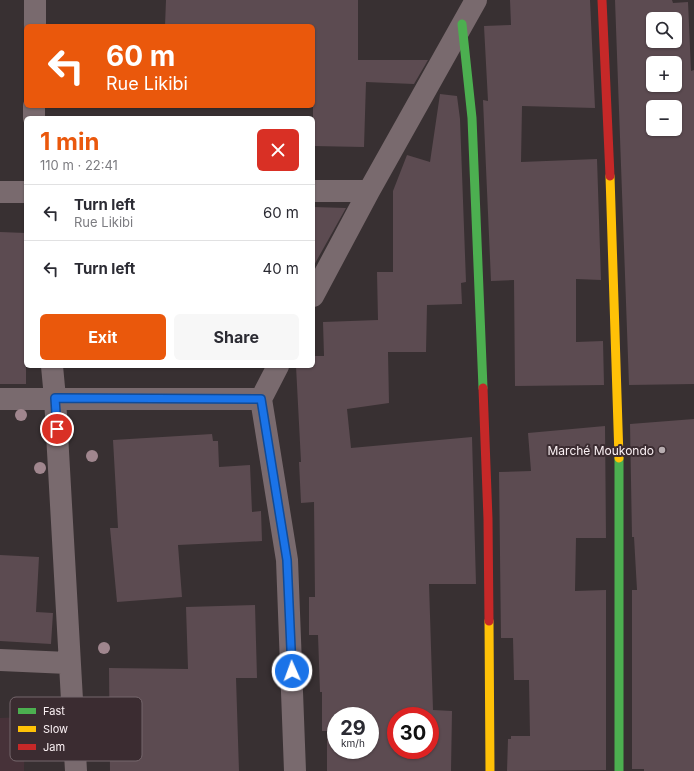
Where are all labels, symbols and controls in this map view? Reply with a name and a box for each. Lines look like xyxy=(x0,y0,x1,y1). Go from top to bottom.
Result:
map controls xyxy=(646,12,682,136)
button: search xyxy=(646,12,682,48)
text: 60 m xyxy=(106,39,175,73)
icon: left xyxy=(40,40,92,92)
button: + xyxy=(646,56,682,92)
text: Rue Likibi xyxy=(106,73,188,94)
button: − xyxy=(646,100,682,136)
text: 1 min xyxy=(40,127,99,156)
button: close xyxy=(257,129,299,171)
text: 110 m · 22:41 xyxy=(40,157,118,173)
text: Turn left xyxy=(74,195,135,214)
icon: left xyxy=(40,202,62,224)
text: 60 m xyxy=(263,203,299,222)
text: Rue Likibi xyxy=(74,214,133,230)
icon: left xyxy=(40,258,62,280)
text: Turn left xyxy=(74,259,135,278)
text: 40 m xyxy=(262,259,299,278)
button: Exit xyxy=(40,314,166,360)
button: Share xyxy=(174,314,299,360)
pin xyxy=(40,412,74,446)
icon: arrive xyxy=(46,418,68,440)
place label: Marché Moukondo xyxy=(548,443,654,458)
marker: Marché Moukondo xyxy=(657,445,667,455)
position arrow xyxy=(271,650,313,692)
legend xyxy=(10,697,142,761)
text: Fast xyxy=(43,704,65,718)
speed limit sign: 30 xyxy=(387,707,439,759)
text: 29 xyxy=(340,716,366,740)
text: Slow xyxy=(43,722,68,736)
text: km/h xyxy=(341,737,365,749)
text: Jam xyxy=(43,740,65,754)

